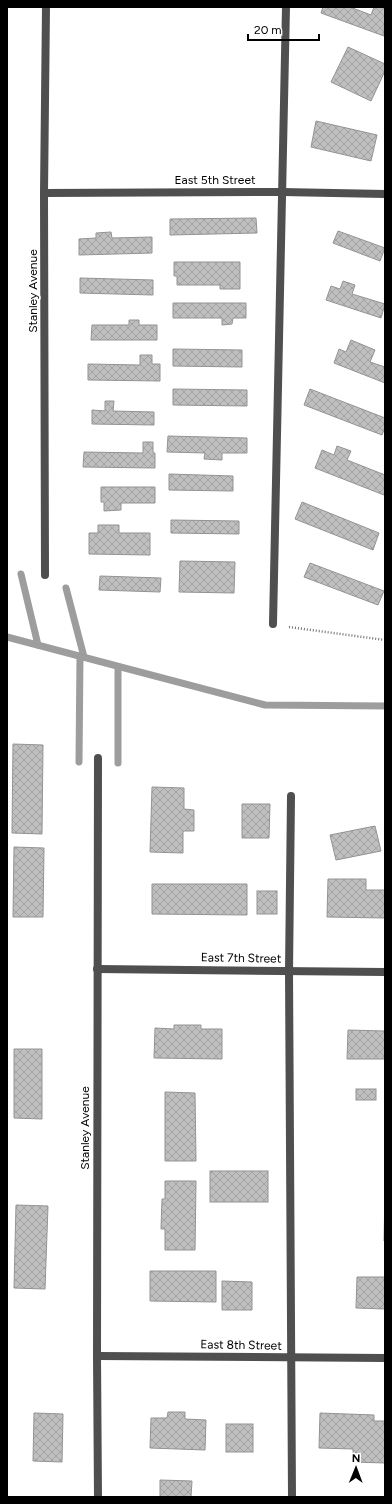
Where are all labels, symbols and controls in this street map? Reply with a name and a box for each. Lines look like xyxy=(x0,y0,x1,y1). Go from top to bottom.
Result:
scale bar xyxy=(248,16,319,42)
text: 20 m xyxy=(254,23,282,37)
street label: East 5th Street xyxy=(174,173,256,187)
street label: Stanley Avenue xyxy=(26,249,40,333)
street label: East 7th Street xyxy=(201,950,282,966)
street label: Stanley Avenue xyxy=(78,1086,92,1170)
street label: East 8th Street xyxy=(200,1337,282,1353)
north arrow xyxy=(336,1448,376,1488)
text: N xyxy=(352,1452,361,1465)

